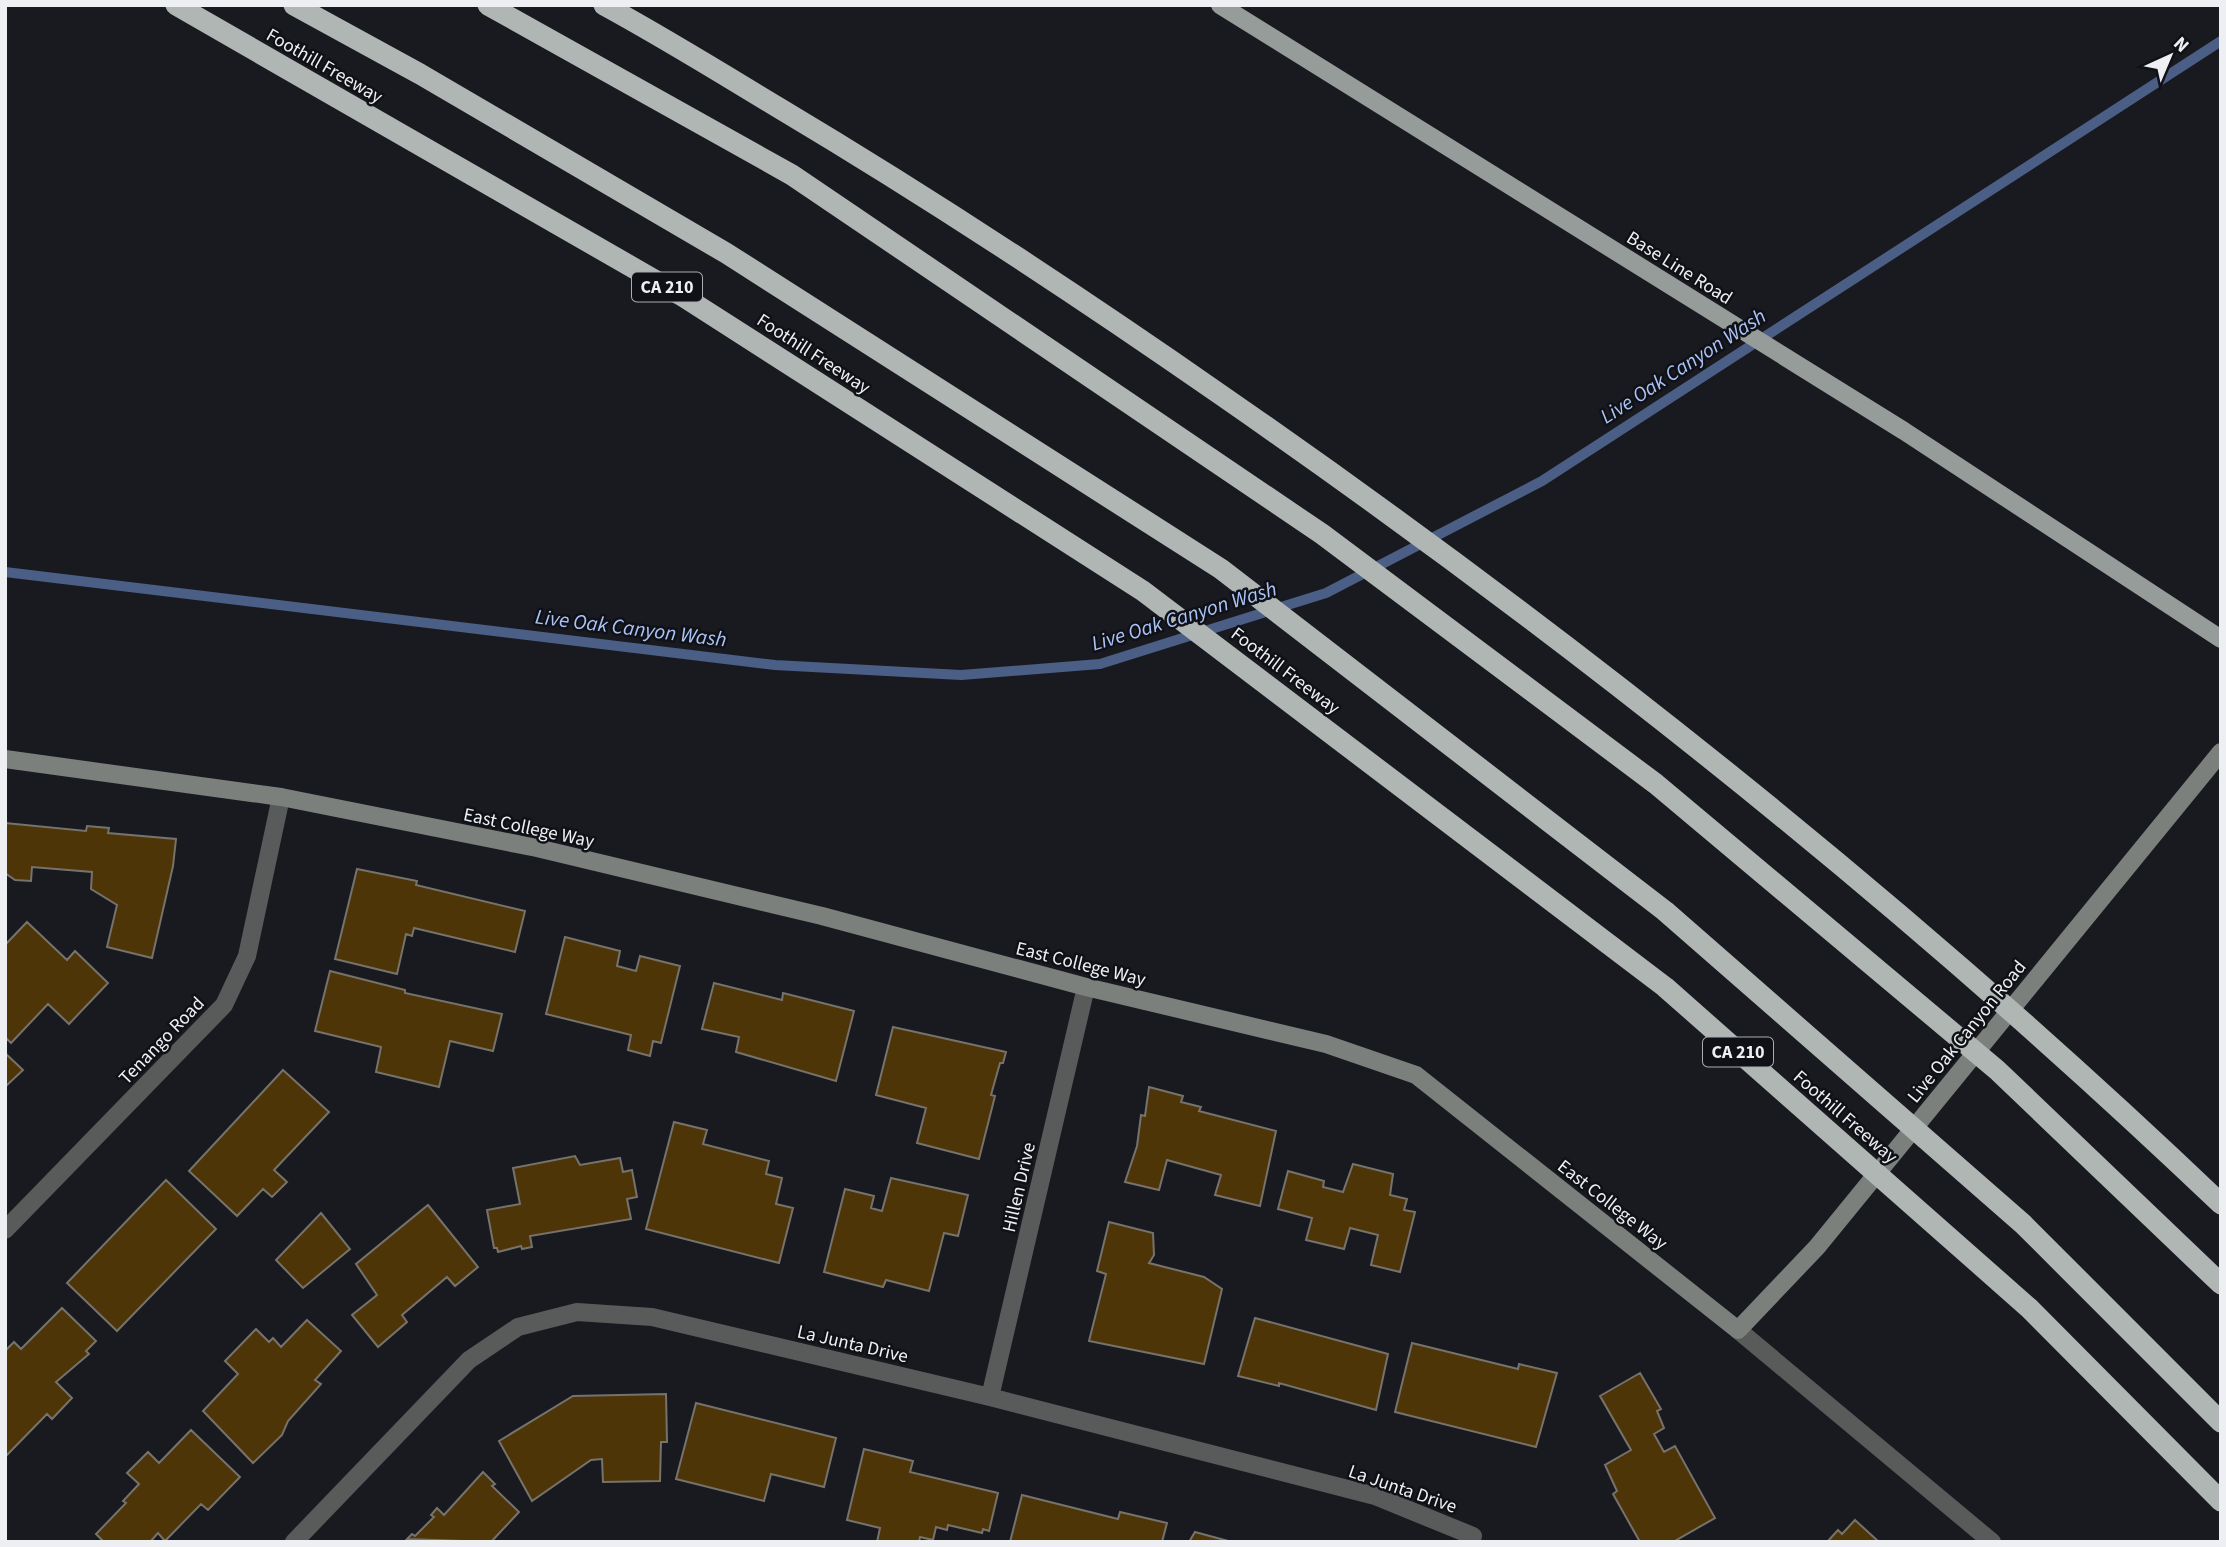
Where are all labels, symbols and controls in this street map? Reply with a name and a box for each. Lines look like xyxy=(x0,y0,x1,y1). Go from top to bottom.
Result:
north arrow xyxy=(2135,21,2205,91)
street label: Foothill Freeway xyxy=(261,22,388,111)
text: N xyxy=(2167,31,2195,59)
street label: Base Line Road xyxy=(1621,225,1737,312)
road number: CA 210 xyxy=(632,272,702,302)
water label: Live Oak Canyon Wash xyxy=(1594,301,1772,431)
street label: Foothill Freeway xyxy=(751,307,875,401)
water label: Live Oak Canyon Wash xyxy=(1088,574,1280,658)
water label: Live Oak Canyon Wash xyxy=(534,601,728,655)
street label: Foothill Freeway xyxy=(1225,621,1345,721)
street label: East College Way xyxy=(461,801,597,856)
street label: East College Way xyxy=(1013,935,1149,994)
street label: Live Oak Canyon Road xyxy=(1901,955,2033,1109)
street label: Tenango Road xyxy=(113,991,211,1091)
road number: CA 210 xyxy=(1703,1037,1773,1066)
street label: Foothill Freeway xyxy=(1787,1064,1903,1170)
street label: Hillen Drive xyxy=(996,1140,1043,1235)
street label: East College Way xyxy=(1551,1154,1673,1257)
street label: La Junta Drive xyxy=(795,1319,911,1370)
street label: La Junta Drive xyxy=(1345,1458,1460,1521)

